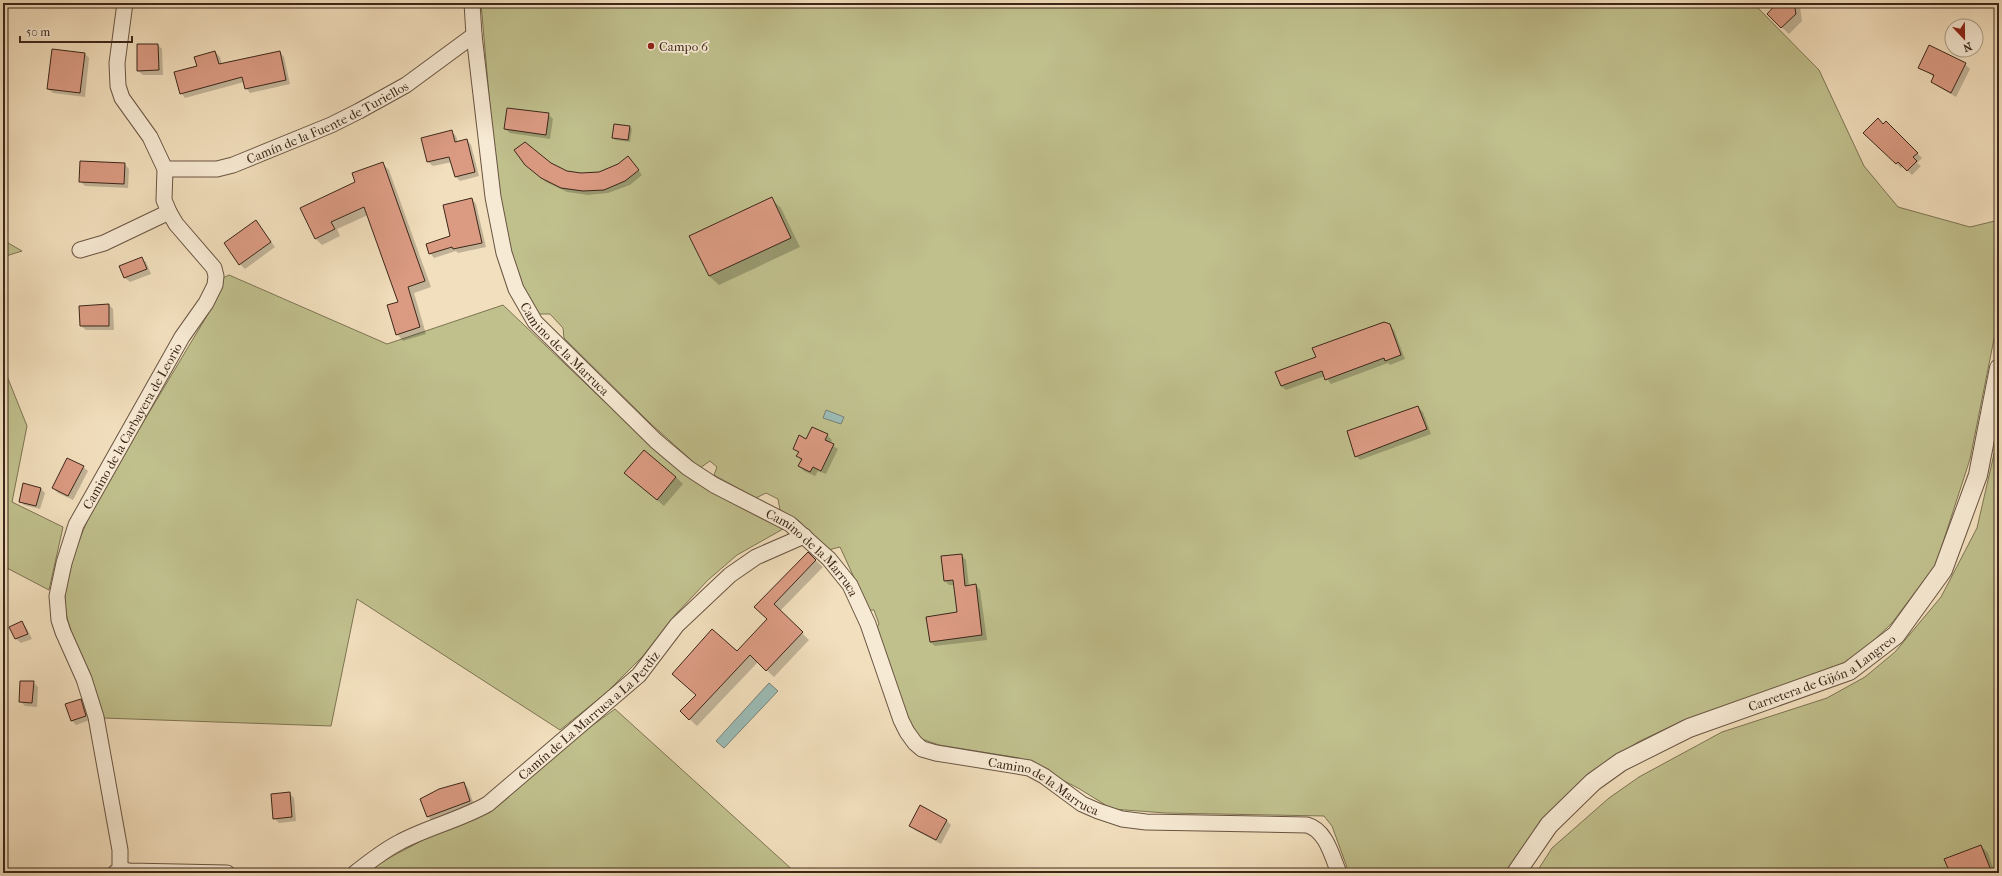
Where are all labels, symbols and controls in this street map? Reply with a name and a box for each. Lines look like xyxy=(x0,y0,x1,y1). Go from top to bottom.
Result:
scale bar xyxy=(20,18,132,44)
north arrow xyxy=(1944,18,1984,58)
text: 50 m xyxy=(26,25,50,39)
place label: Campo 6 xyxy=(659,39,709,54)
text: N xyxy=(1961,39,1974,55)
marker: Campo 6 xyxy=(646,41,656,51)
street label: Camín de la Fuente de Turiellos xyxy=(244,78,411,166)
street label: Camino de la Marruca xyxy=(518,299,613,399)
street label: Camino de la Carbayera de Leorio xyxy=(79,340,185,512)
street label: Camino de la Marruca xyxy=(764,505,862,599)
street label: Carretera de Gijón a Langreo xyxy=(1746,630,1899,714)
street label: Camín de La Marruca a La Perdiz xyxy=(515,648,662,783)
street label: Camino de la Marruca xyxy=(987,754,1102,818)

